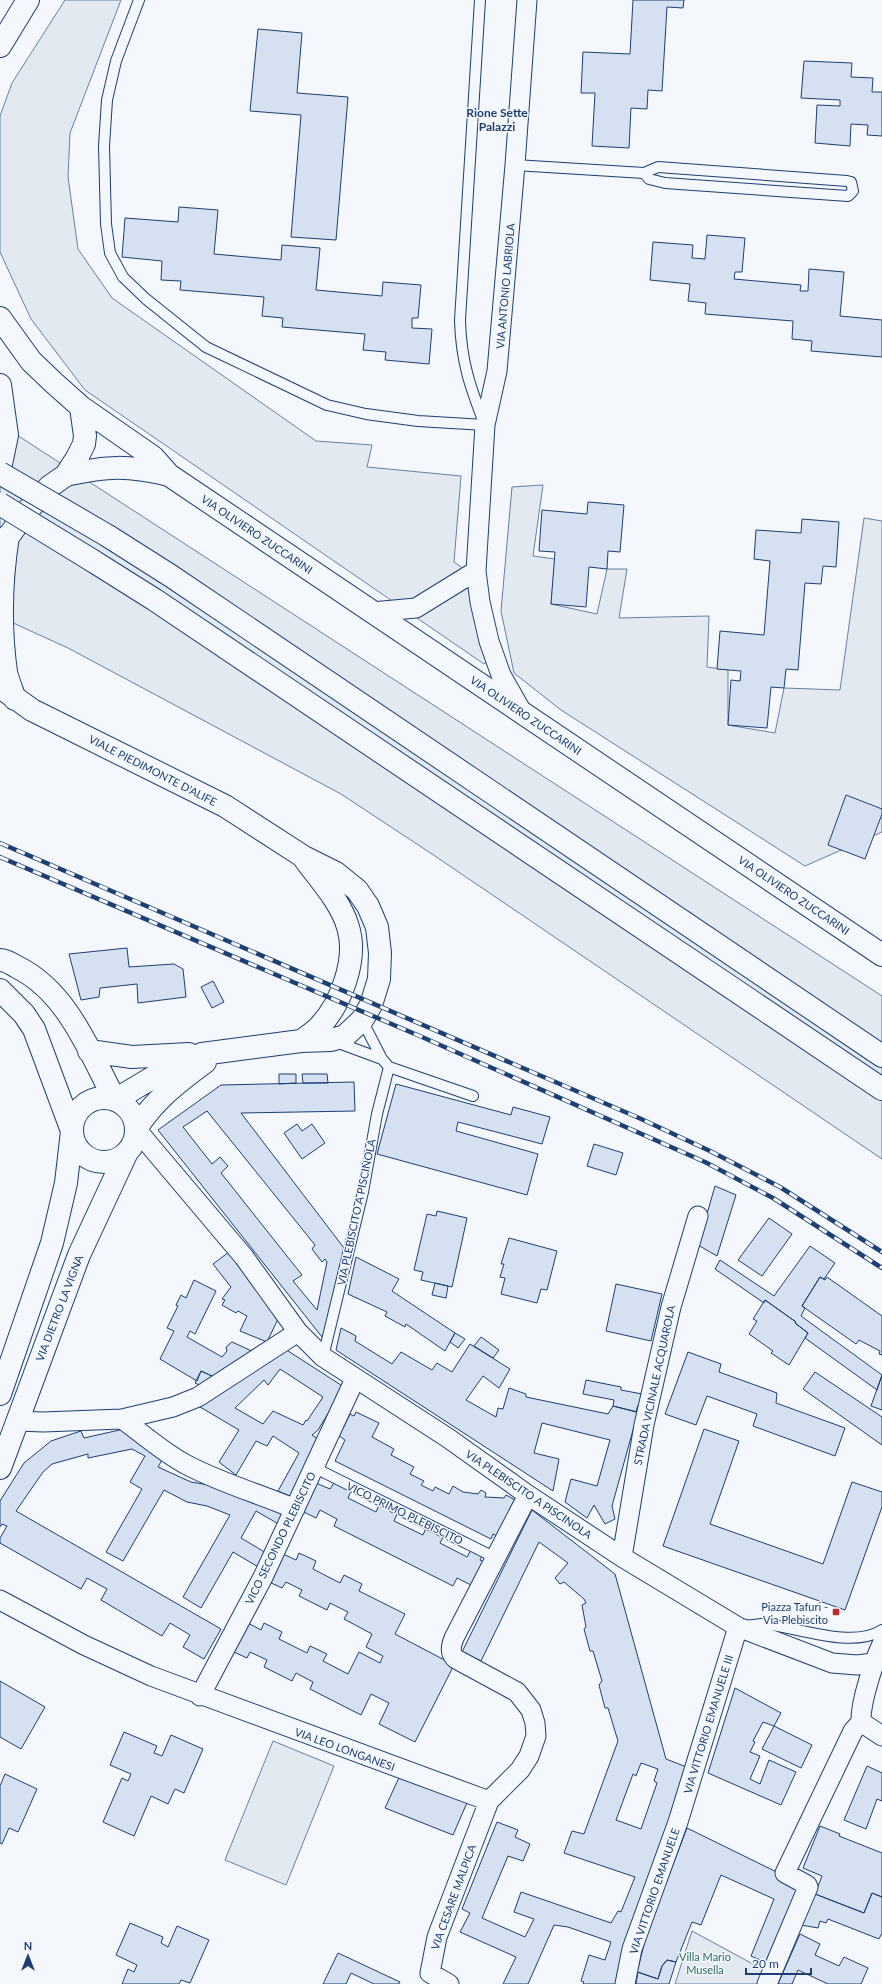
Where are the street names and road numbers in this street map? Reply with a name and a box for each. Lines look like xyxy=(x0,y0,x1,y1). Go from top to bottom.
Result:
street label: VIA ANTONIO LABRIOLA xyxy=(493,222,517,349)
street label: VIA OLIVIERO ZUCCARINI xyxy=(199,492,315,576)
street label: VIA OLIVIERO ZUCCARINI xyxy=(468,673,584,757)
street label: VIALE PIEDIMONTE D'ALIFE xyxy=(87,732,219,808)
street label: VIA OLIVIERO ZUCCARINI xyxy=(736,853,852,937)
street label: VIA PLEBISCITO A PISCINOLA xyxy=(334,1137,378,1286)
street label: VIA DIETRO LA VIGNA xyxy=(33,1253,85,1363)
street label: STRADA VICINALE ACQUAROLA xyxy=(631,1303,677,1466)
street label: VIA PLEBISCITO A PISCINOLA xyxy=(463,1447,595,1541)
street label: VICO SECONDO PLEBISCITO xyxy=(242,1469,318,1606)
street label: VICO PRIMO PLEBISCITO xyxy=(345,1479,465,1547)
street label: VIA VITTORIO EMANUELE III xyxy=(681,1653,735,1795)
street label: VIA LEO LONGANESI xyxy=(293,1725,397,1773)
street label: VIA VITTORIO EMANUELE xyxy=(626,1826,682,1956)
street label: VIA CESARE MALPICA xyxy=(428,1842,478,1951)

